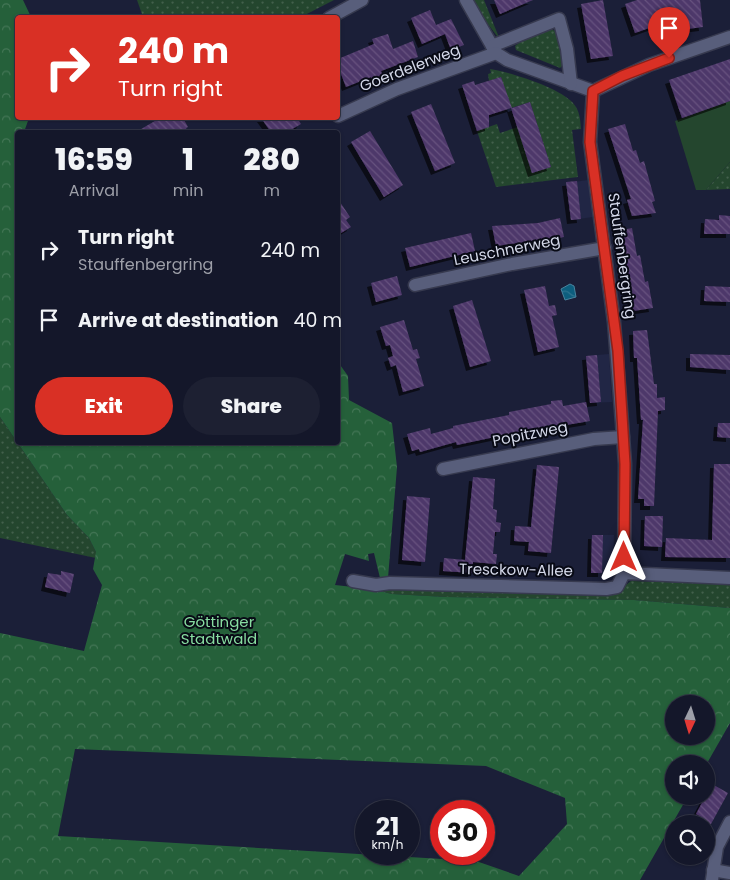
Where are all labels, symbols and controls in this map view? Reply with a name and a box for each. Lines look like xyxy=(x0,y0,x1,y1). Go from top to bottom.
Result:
pin xyxy=(648,7,690,58)
icon: arrive xyxy=(655,14,683,42)
text: 240 m xyxy=(118,26,229,75)
icon: right xyxy=(35,35,100,100)
street label: Goerdelerweg xyxy=(357,39,463,96)
text: Turn right xyxy=(118,73,223,104)
text: 16:59 xyxy=(55,138,133,181)
text: 1 xyxy=(182,138,194,181)
text: 280 xyxy=(244,138,300,181)
text: Arrival xyxy=(69,179,119,202)
text: min xyxy=(173,179,203,202)
text: m xyxy=(263,179,280,202)
street label: Stauffenbergring xyxy=(603,192,642,320)
text: Turn right xyxy=(78,224,174,251)
street label: Leuschnerweg xyxy=(452,229,562,270)
icon: right xyxy=(35,236,63,264)
text: 240 m xyxy=(261,237,320,264)
text: Stauffenbergring xyxy=(78,253,213,276)
icon: arrive xyxy=(35,306,63,334)
text: Arrive at destination xyxy=(78,307,279,334)
text: 40 m xyxy=(294,307,342,334)
button: Exit xyxy=(35,377,173,435)
button: Share xyxy=(183,377,320,435)
street label: Popitzweg xyxy=(491,416,569,451)
position arrow xyxy=(597,530,649,582)
street label: Tresckow-Allee xyxy=(459,558,573,581)
park label: Göttinger Stadtwald xyxy=(181,611,257,649)
north arrow xyxy=(665,695,715,745)
map controls xyxy=(665,695,715,865)
button: sound xyxy=(665,755,715,805)
speed limit sign: 30 xyxy=(430,800,495,865)
text: 21 xyxy=(376,809,399,844)
button: search xyxy=(665,815,715,865)
text: km/h xyxy=(372,836,403,853)

